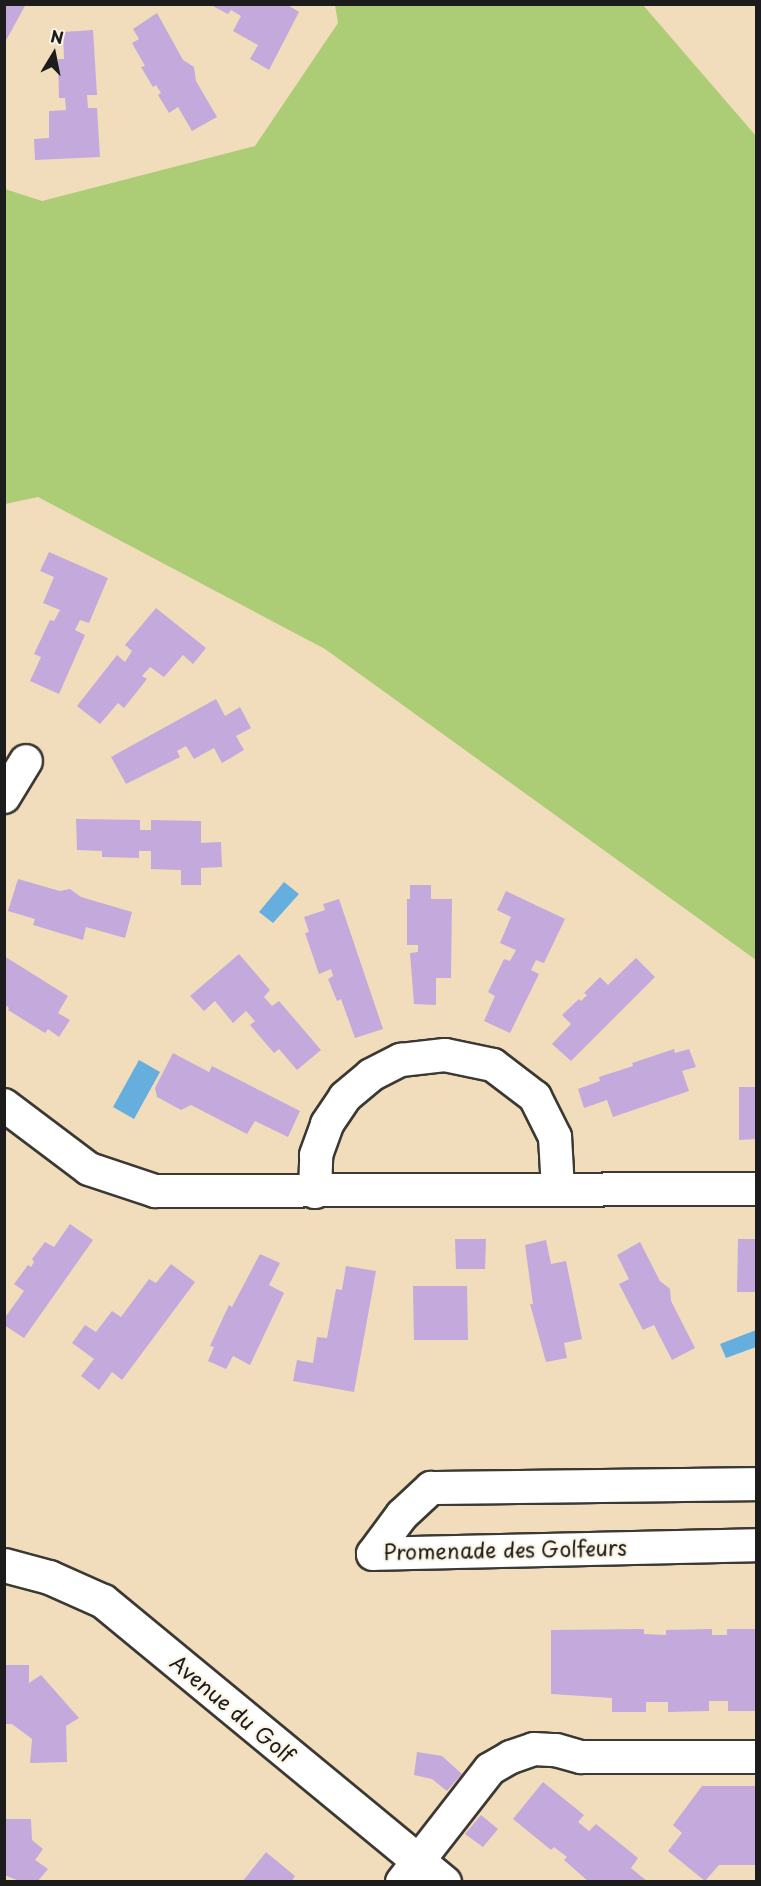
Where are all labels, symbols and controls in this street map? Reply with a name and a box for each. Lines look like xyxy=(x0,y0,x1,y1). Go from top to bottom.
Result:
text: N xyxy=(49,23,65,49)
north arrow xyxy=(24,24,84,84)
street label: Promenade des Golfeurs xyxy=(382,1534,628,1564)
street label: Avenue du Golf xyxy=(166,1649,300,1767)

